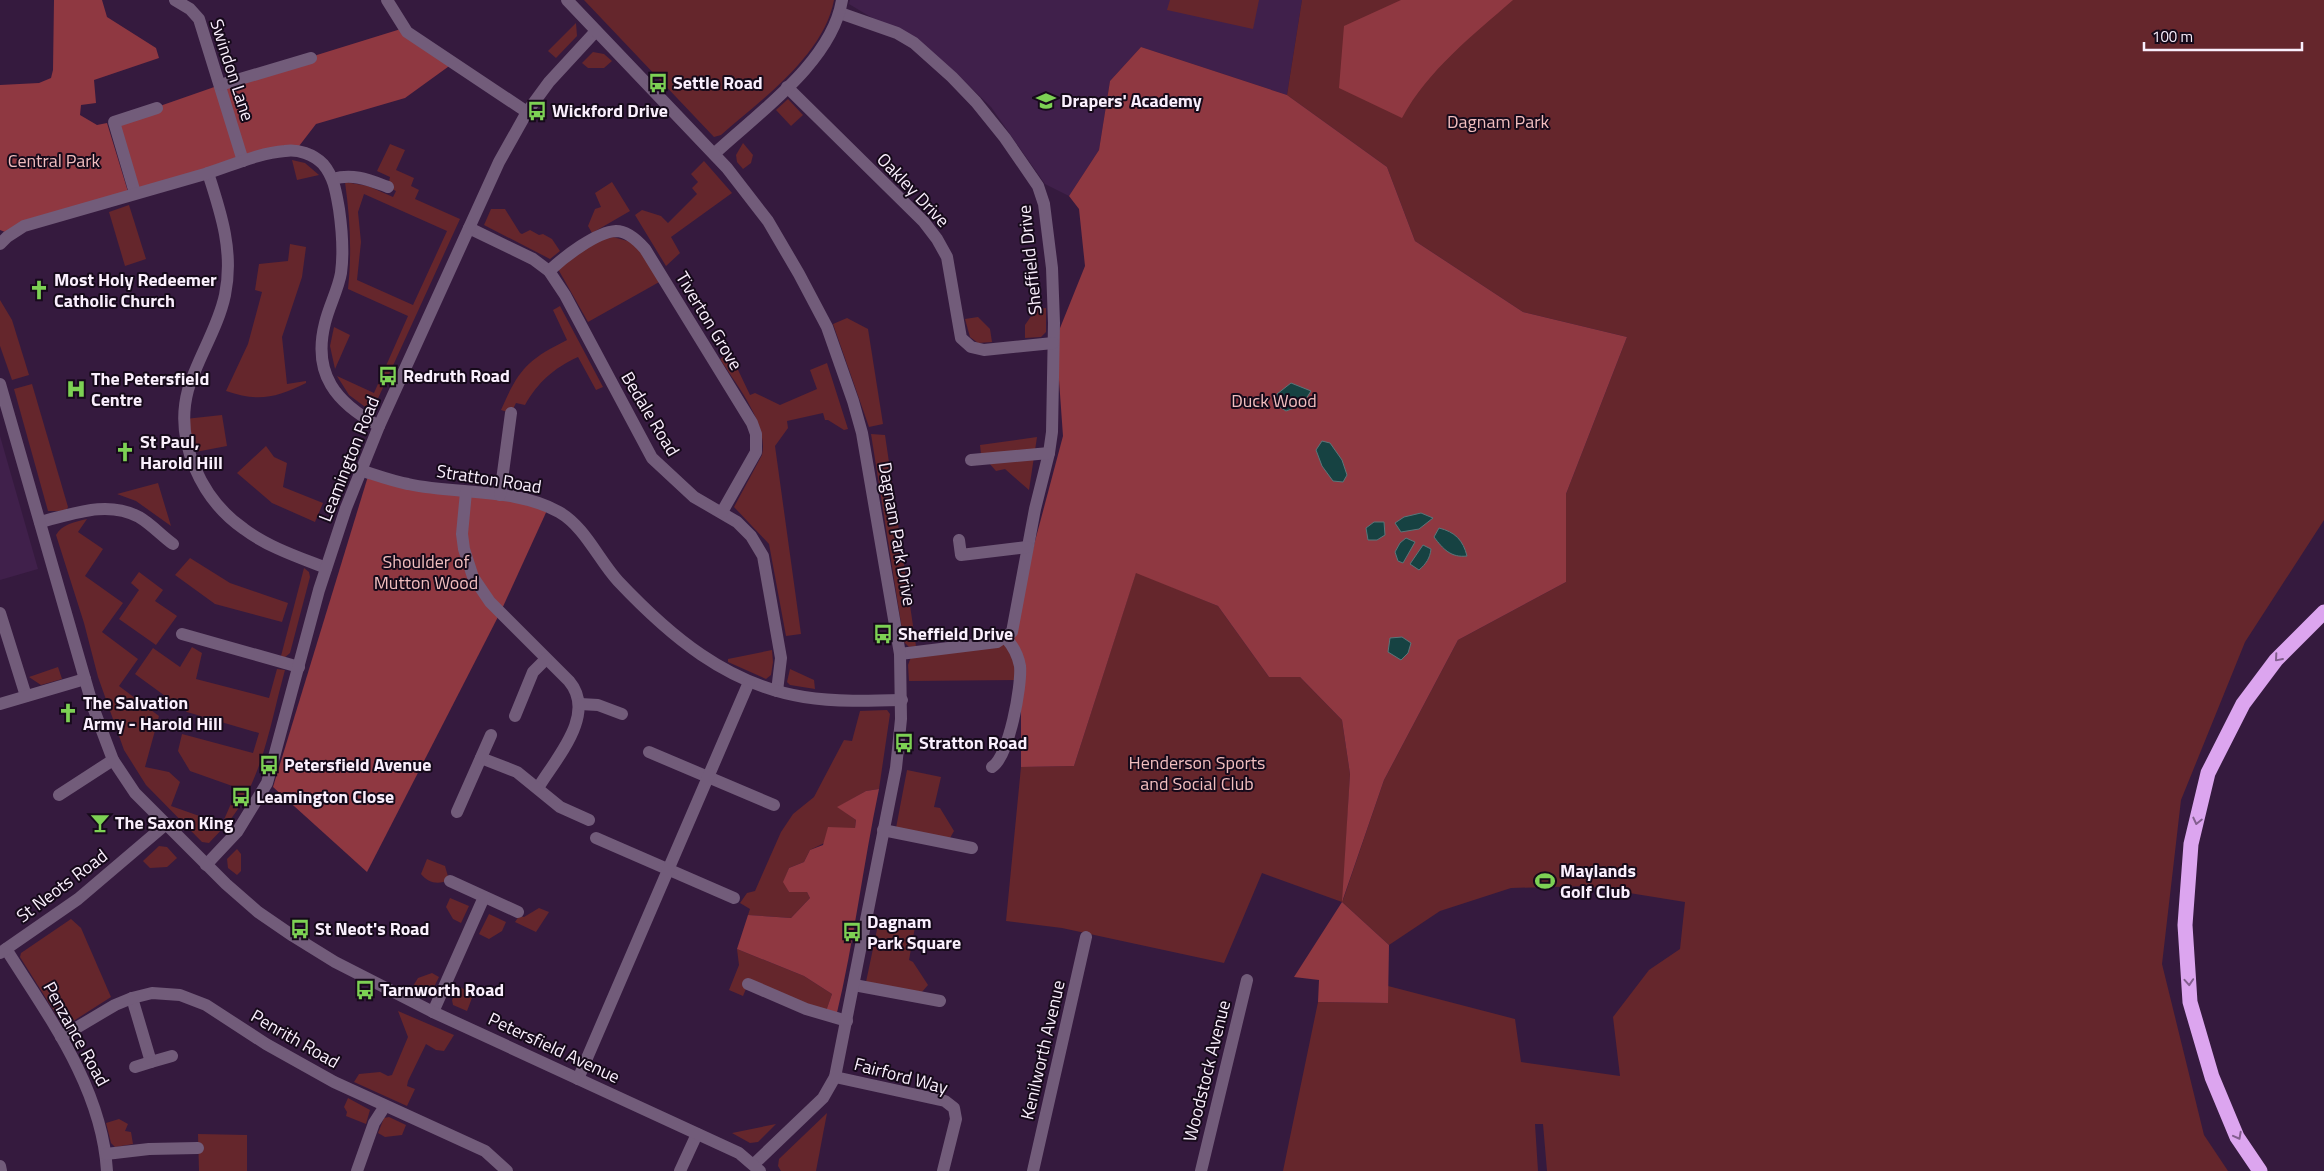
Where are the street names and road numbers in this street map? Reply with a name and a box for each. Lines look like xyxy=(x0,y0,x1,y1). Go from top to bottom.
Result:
street label: Swindon Lane xyxy=(203,15,262,124)
street label: Oakley Drive xyxy=(871,146,956,233)
street label: Sheffield Drive xyxy=(1010,204,1049,316)
street label: Tiverton Grove xyxy=(669,266,750,375)
street label: Bedale Road xyxy=(614,366,686,461)
street label: Leamington Road xyxy=(311,392,386,526)
street label: Stratton Road xyxy=(435,457,543,500)
street label: Dagnam Park Drive xyxy=(872,460,923,608)
street label: St Neots Road xyxy=(10,842,113,929)
street label: Penzance Road xyxy=(37,976,116,1091)
street label: Kenilworth Avenue xyxy=(1013,977,1072,1122)
street label: Woodstock Avenue xyxy=(1176,997,1237,1145)
street label: Penrith Road xyxy=(246,1002,345,1075)
street label: Petersfield Avenue xyxy=(484,1005,625,1090)
street label: Fairford Way xyxy=(851,1050,951,1101)

